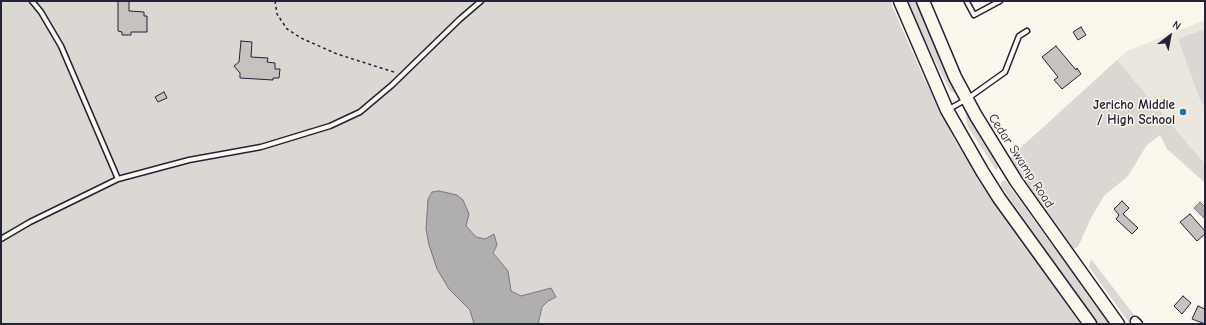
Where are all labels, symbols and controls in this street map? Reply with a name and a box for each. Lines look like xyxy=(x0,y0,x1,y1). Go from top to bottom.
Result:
north arrow xyxy=(1150,16,1190,56)
text: N xyxy=(1170,18,1183,33)
place label: Jericho Middle / High School xyxy=(1093,97,1175,128)
marker: Jericho Middle / High School xyxy=(1178,107,1188,117)
street label: Cedar Swamp Road xyxy=(985,111,1057,211)

